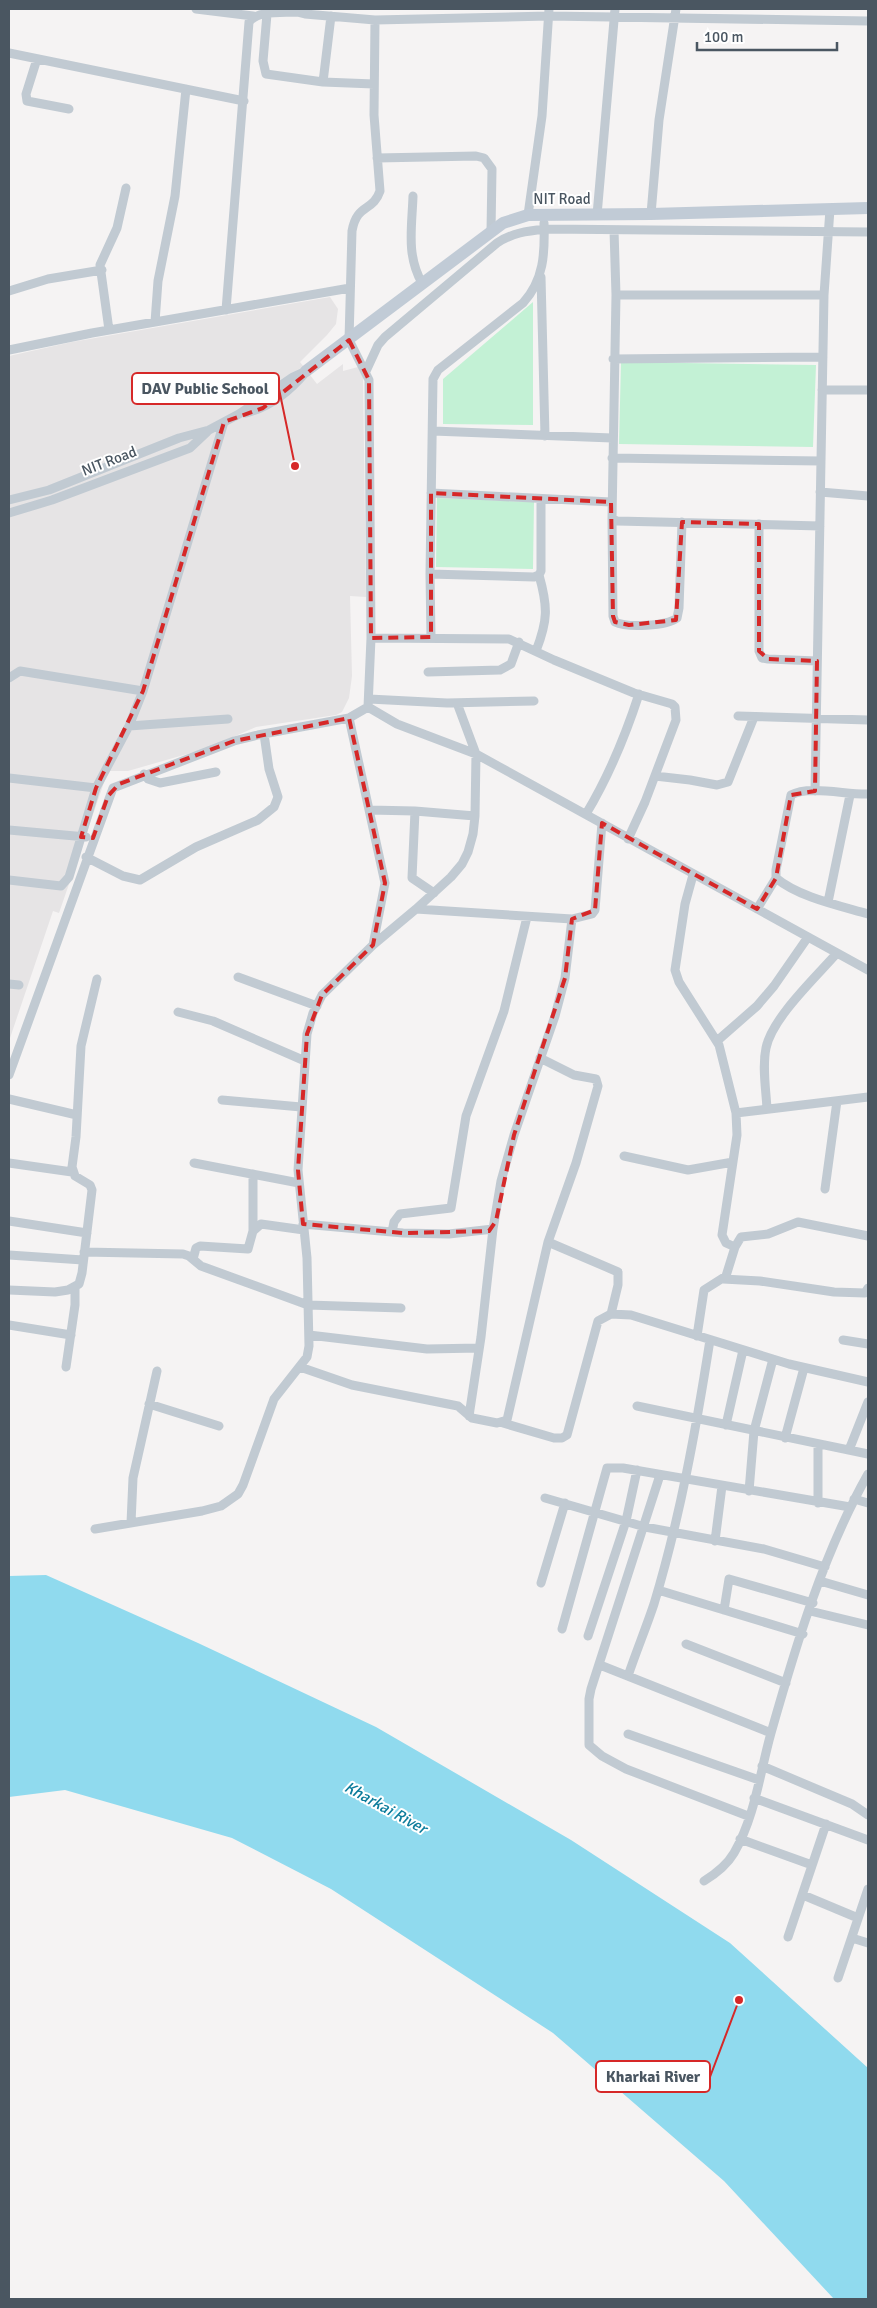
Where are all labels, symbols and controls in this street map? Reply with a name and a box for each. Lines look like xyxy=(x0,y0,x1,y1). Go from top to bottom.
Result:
scale bar xyxy=(697,20,837,52)
text: 100 m xyxy=(704,28,744,46)
street label: NIT Road xyxy=(533,190,591,208)
callout: DAV Public School xyxy=(132,373,279,404)
text: DAV Public School xyxy=(141,379,269,399)
street label: NIT Road xyxy=(79,442,139,480)
water label: Kharkai River xyxy=(341,1777,432,1840)
callout: Kharkai River xyxy=(596,2061,710,2092)
text: Kharkai River xyxy=(606,2067,701,2087)

